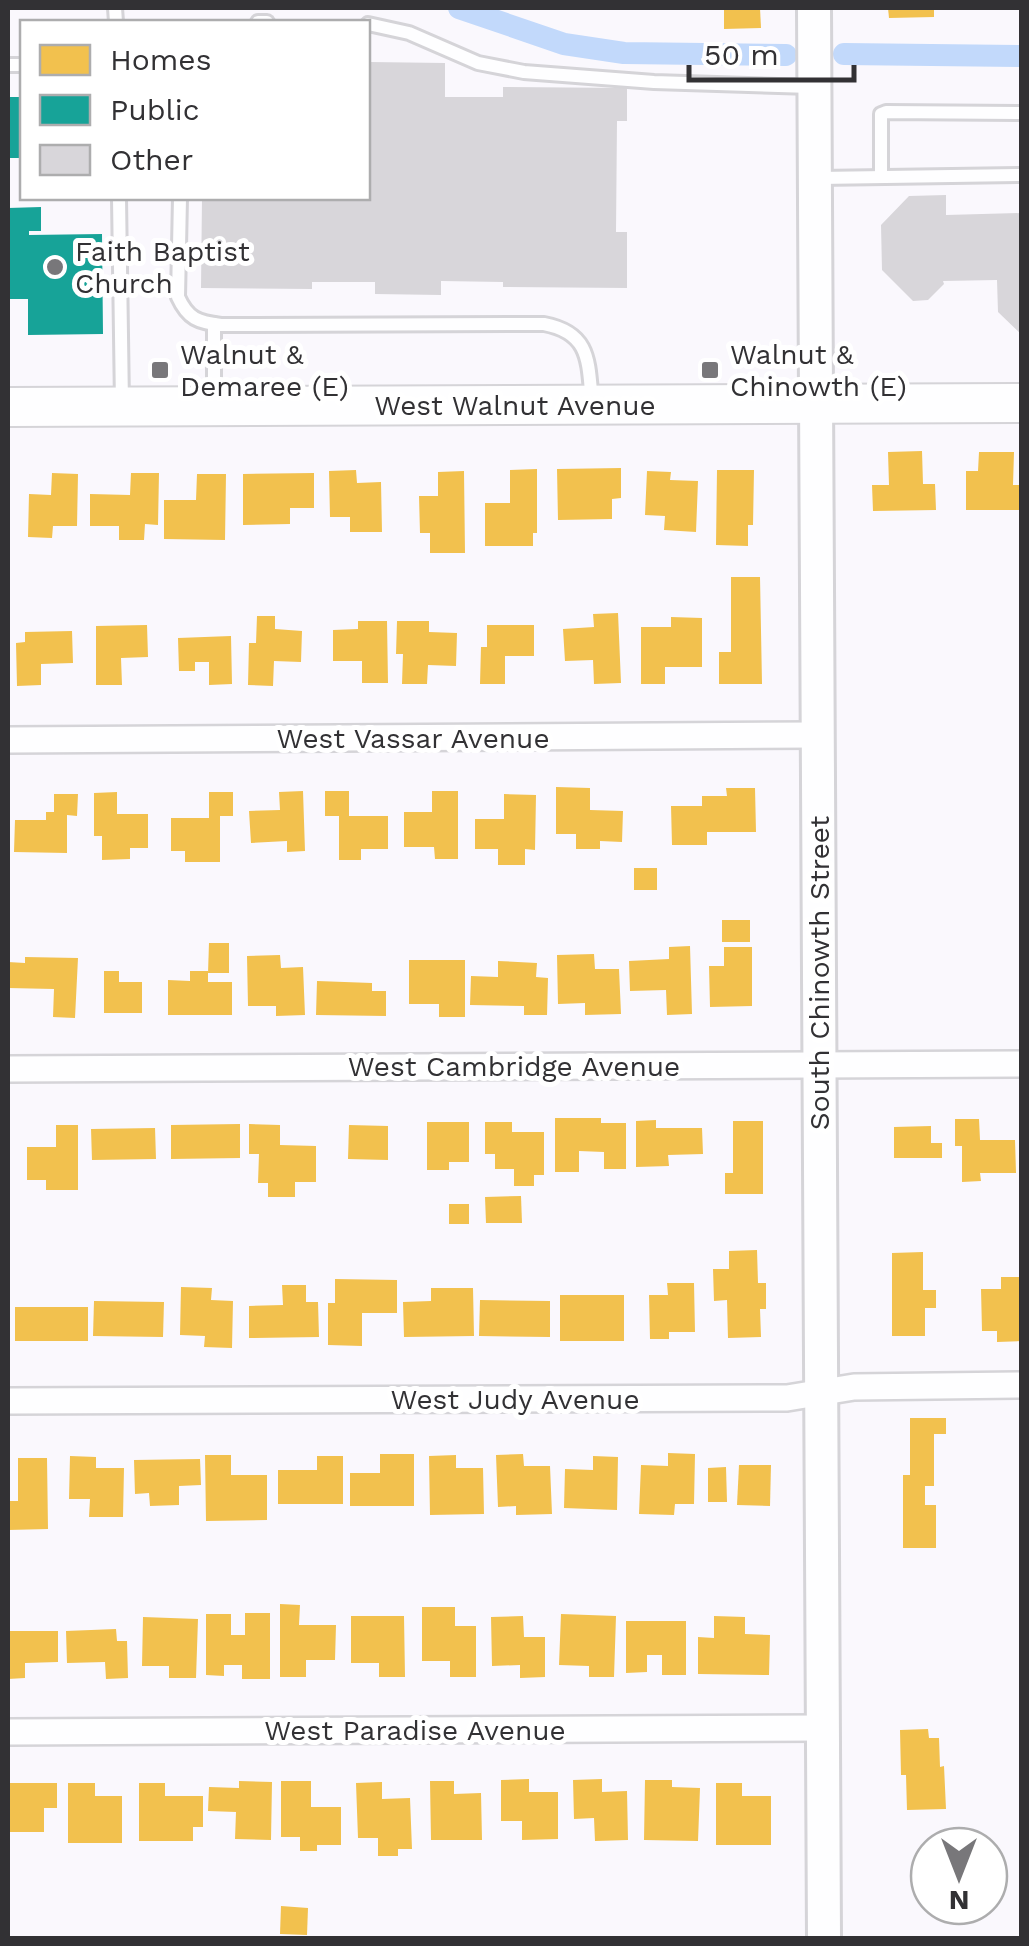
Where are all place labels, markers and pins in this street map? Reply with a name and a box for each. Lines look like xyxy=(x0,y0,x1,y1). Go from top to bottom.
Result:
place label: Faith Baptist Church xyxy=(75,235,250,300)
marker: Faith Baptist Church xyxy=(44,256,66,278)
place label: Walnut & Demaree (E) xyxy=(180,338,349,403)
place label: Walnut & Chinowth (E) xyxy=(730,338,907,403)
marker: Walnut & Demaree (E) xyxy=(149,359,171,381)
marker: Walnut & Chinowth (E) xyxy=(699,359,721,381)

